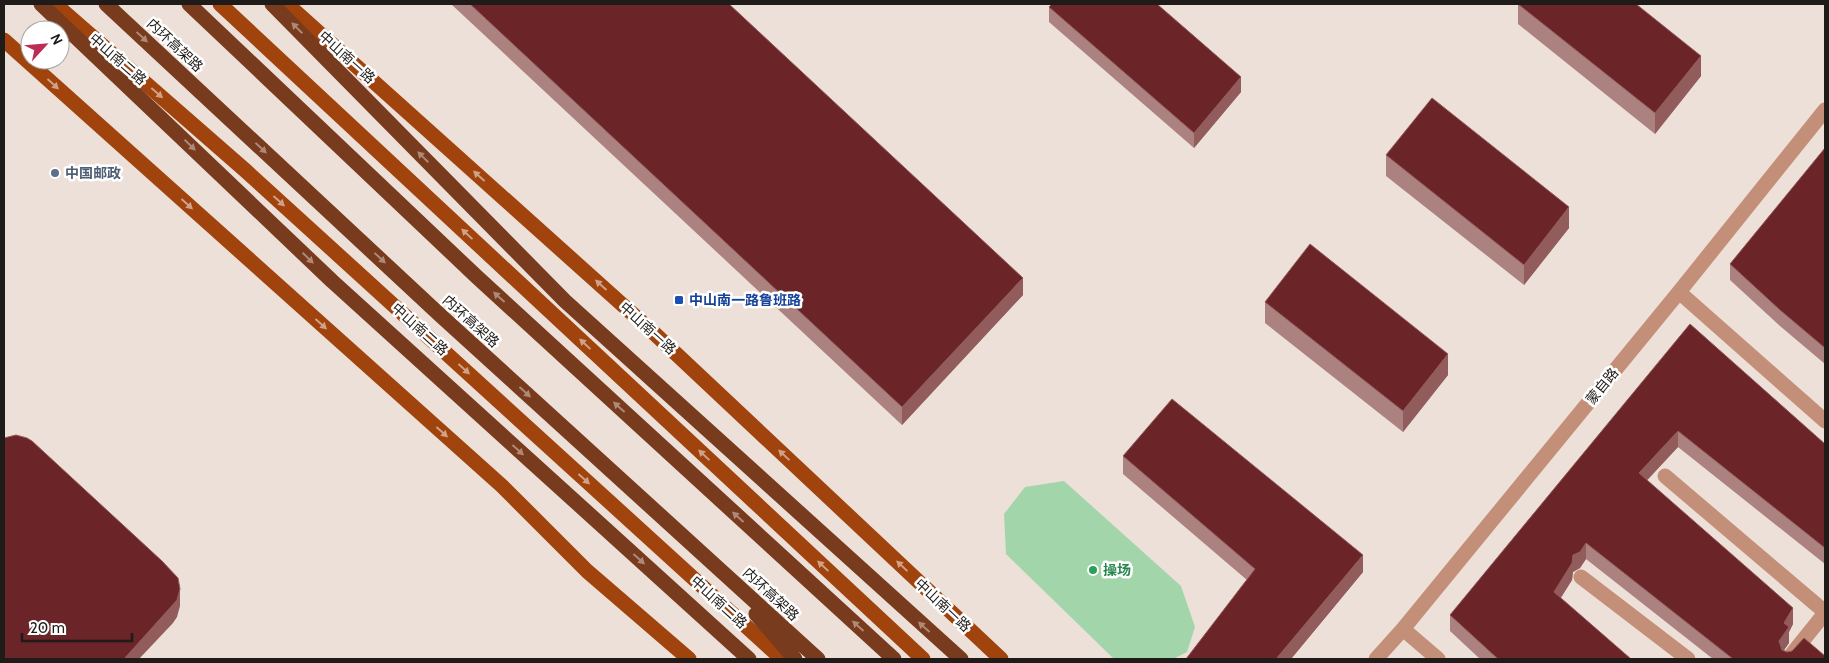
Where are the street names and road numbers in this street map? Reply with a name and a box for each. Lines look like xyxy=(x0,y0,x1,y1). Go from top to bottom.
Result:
street label: 内环高架路 xyxy=(143,15,207,75)
street label: 中山南一路 xyxy=(315,27,379,87)
street label: 中山南二路 xyxy=(86,29,150,89)
street label: 内环高架路 xyxy=(439,291,503,351)
street label: 中山南一路 xyxy=(616,298,680,358)
street label: 中山南二路 xyxy=(388,299,452,359)
street label: 蒙自路 xyxy=(1582,364,1622,408)
street label: 内环高架路 xyxy=(739,564,803,624)
street label: 中山南二路 xyxy=(687,572,751,632)
street label: 中山南一路 xyxy=(911,575,975,635)

